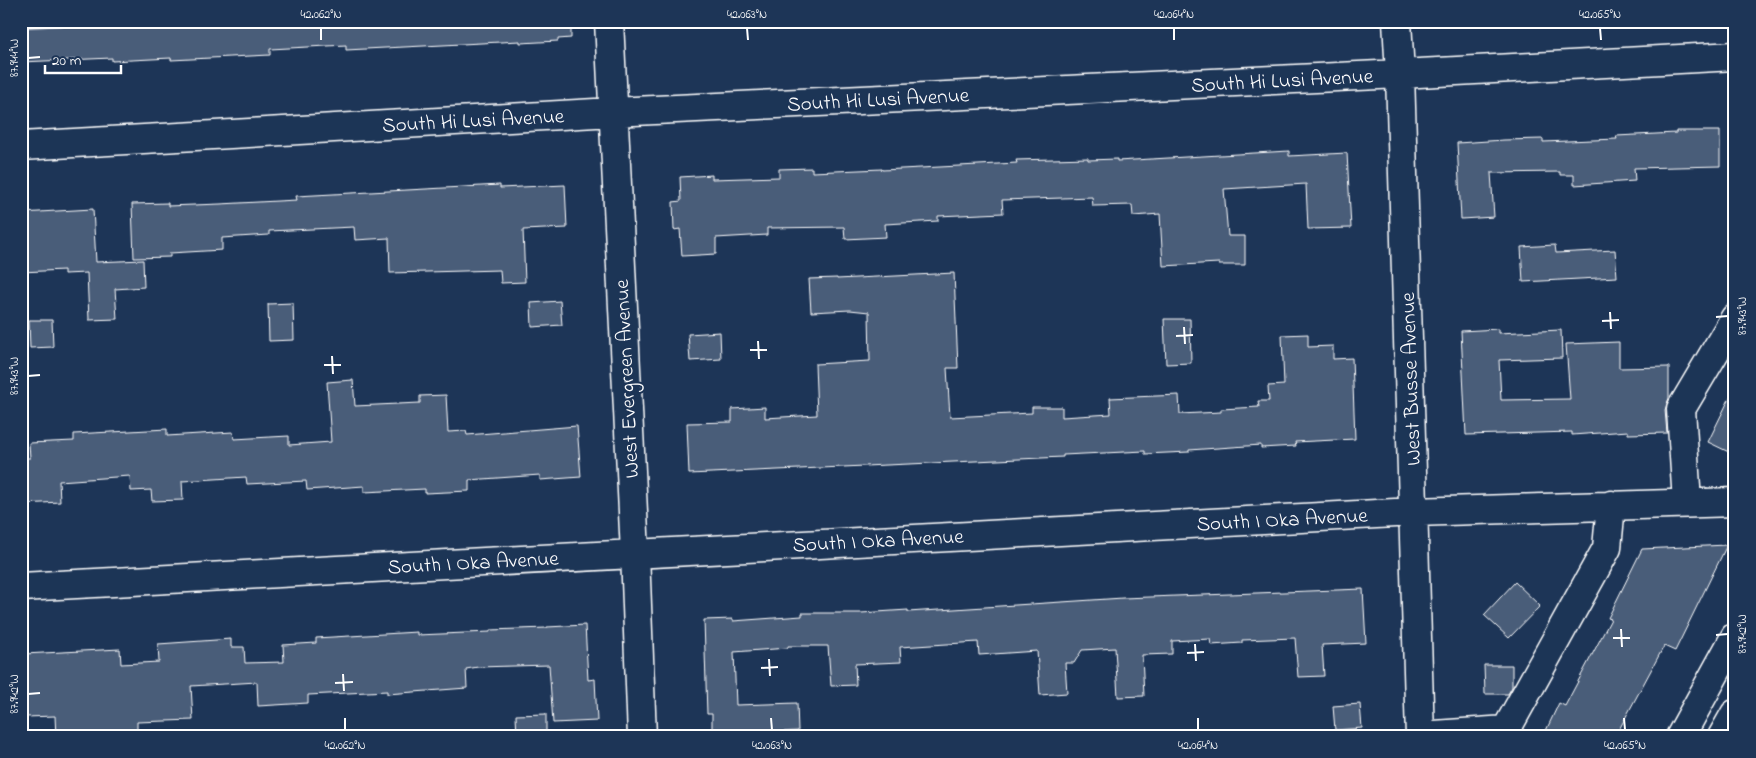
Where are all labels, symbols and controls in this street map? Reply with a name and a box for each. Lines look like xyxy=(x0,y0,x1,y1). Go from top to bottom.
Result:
text: 42.062°N xyxy=(300,6,342,24)
text: 42.063°N xyxy=(727,6,767,24)
text: 42.064°N xyxy=(1154,6,1194,24)
text: 42.065°N xyxy=(1579,6,1621,24)
text: 87.944°W xyxy=(6,39,24,77)
scale bar xyxy=(45,42,121,74)
text: 20 m xyxy=(52,50,82,72)
street label: South Hi Lusi Avenue xyxy=(1190,62,1374,102)
street label: South Hi Lusi Avenue xyxy=(786,81,970,121)
street label: South Hi Lusi Avenue xyxy=(381,102,565,142)
street label: West Evergreen Avenue xyxy=(608,278,650,479)
street label: West Busse Avenue xyxy=(1394,291,1430,466)
text: 87.943°W xyxy=(1734,297,1752,335)
text: 87.943°W xyxy=(6,357,24,395)
street label: South I Oka Avenue xyxy=(1196,502,1369,540)
street label: South I Oka Avenue xyxy=(792,523,965,561)
street label: South I Oka Avenue xyxy=(387,545,560,583)
text: 87.942°W xyxy=(1734,615,1752,653)
text: 87.942°W xyxy=(6,675,24,713)
text: 42.062°N xyxy=(324,737,366,755)
text: 42.063°N xyxy=(752,737,792,755)
text: 42.064°N xyxy=(1178,737,1218,755)
text: 42.065°N xyxy=(1604,737,1646,755)

